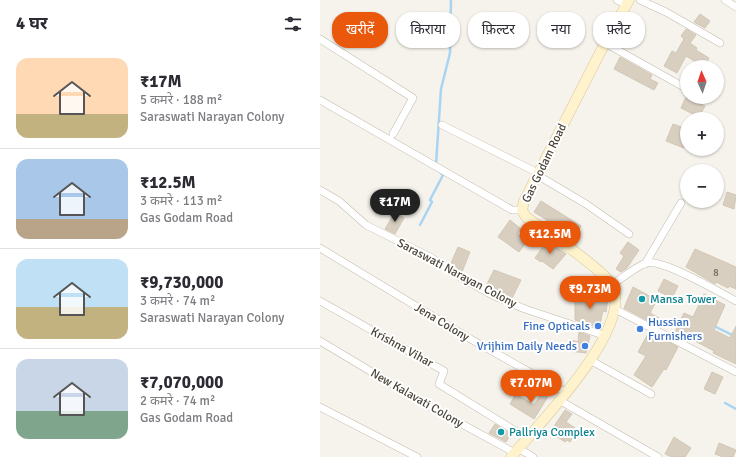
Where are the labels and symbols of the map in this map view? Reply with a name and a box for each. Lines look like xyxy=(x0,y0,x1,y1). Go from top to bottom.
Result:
north arrow xyxy=(680,60,724,104)
street label: Gas Godam Road xyxy=(519,121,570,205)
pin: ₹17M xyxy=(371,189,419,223)
pin: ₹12.5M xyxy=(517,221,583,255)
street label: Saraswati Narayan Colony xyxy=(394,236,519,312)
house number: 8 xyxy=(713,267,719,279)
pin: ₹9.73M xyxy=(557,276,623,310)
place label: Mansa Tower xyxy=(650,292,717,307)
marker: Mansa Tower xyxy=(637,294,647,304)
street label: Jena Colony xyxy=(411,300,472,345)
place label: Hussian Furnishers xyxy=(648,315,702,344)
place label: Fine Opticals xyxy=(523,319,590,334)
marker: Fine Opticals xyxy=(593,321,603,331)
street label: Krishna Vihar xyxy=(368,324,436,371)
marker: Hussian Furnishers xyxy=(635,324,645,334)
place label: Vrijhim Daily Needs xyxy=(477,339,577,354)
marker: Vrijhim Daily Needs xyxy=(580,341,590,351)
street label: New Kalavati Colony xyxy=(368,366,466,431)
pin: ₹7.07M xyxy=(498,370,564,404)
place label: Pallriya Complex xyxy=(509,425,595,440)
marker: Pallriya Complex xyxy=(496,427,506,437)

